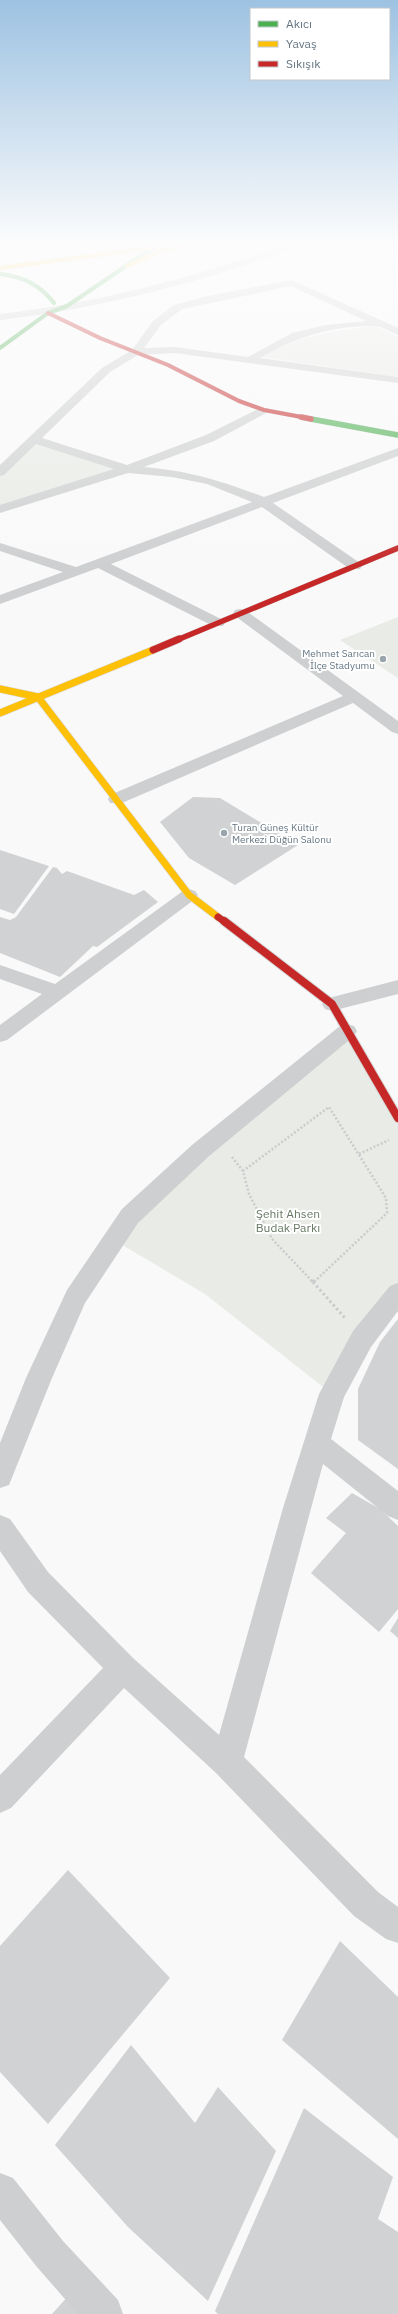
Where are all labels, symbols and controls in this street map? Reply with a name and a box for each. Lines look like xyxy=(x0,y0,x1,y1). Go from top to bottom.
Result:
legend xyxy=(250,8,390,80)
text: Akıcı xyxy=(286,16,312,31)
text: Yavaş xyxy=(286,36,317,51)
text: Sıkışık xyxy=(286,56,321,71)
place label: Mehmet Sarıcan İlçe Stadyumu xyxy=(302,647,375,672)
marker: Mehmet Sarıcan İlçe Stadyumu xyxy=(378,654,388,664)
place label: Turan Güneş Kültür Merkezi Düğün Salonu xyxy=(232,821,332,846)
marker: Turan Güneş Kültür Merkezi Düğün Salonu xyxy=(219,828,229,838)
park label: Şehit Ahsen Budak Parkı xyxy=(256,1206,320,1235)

